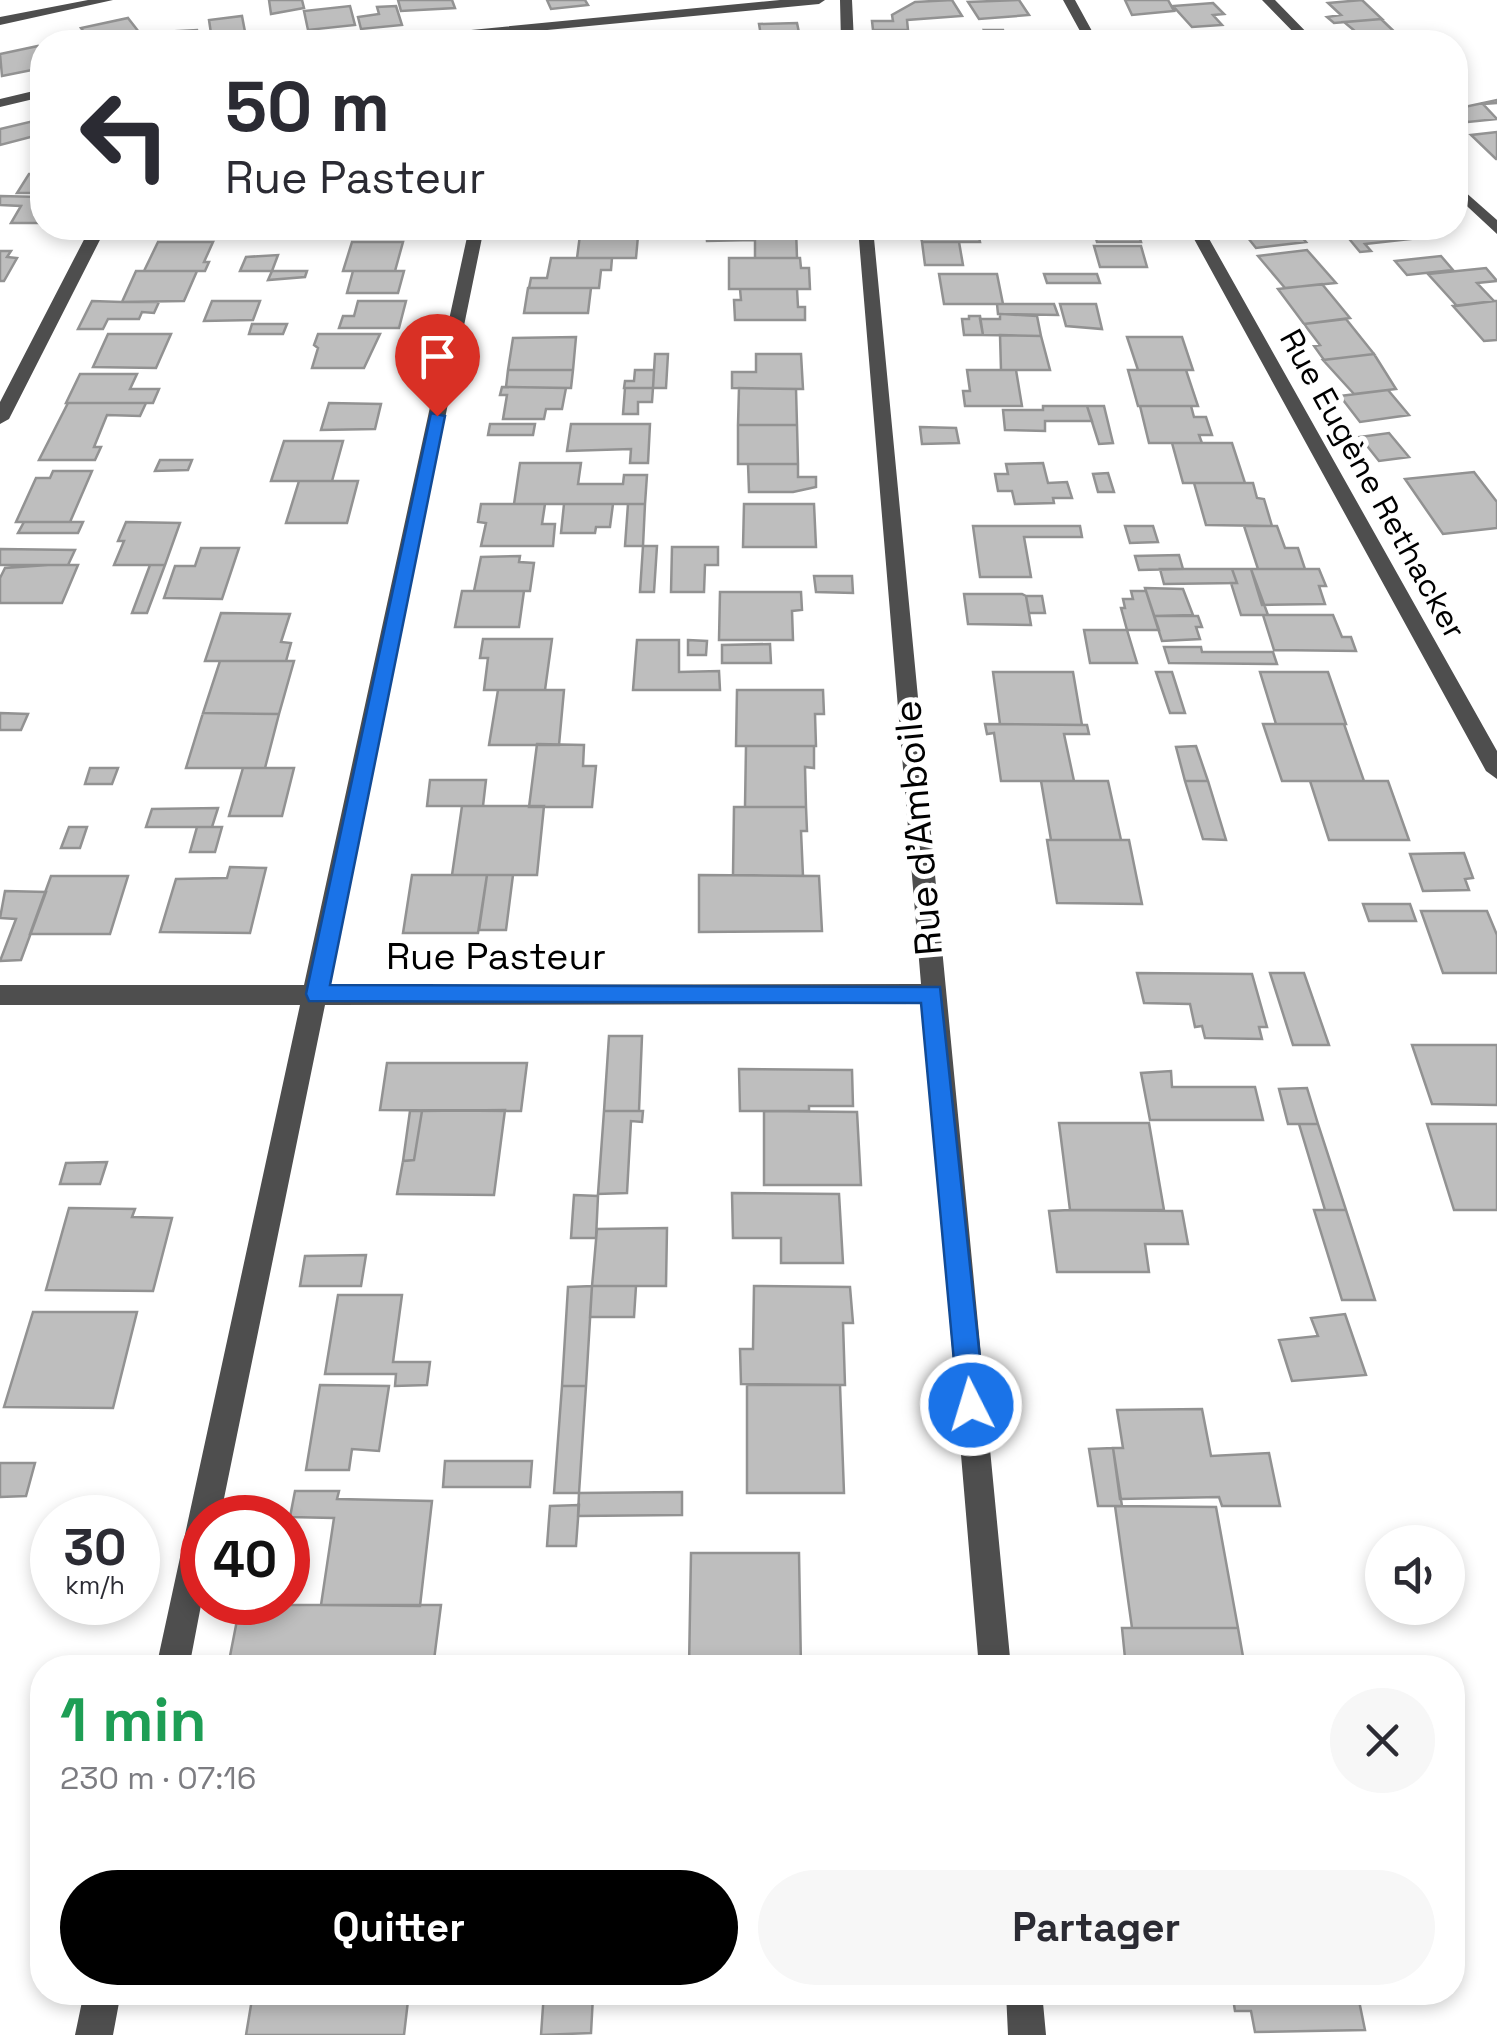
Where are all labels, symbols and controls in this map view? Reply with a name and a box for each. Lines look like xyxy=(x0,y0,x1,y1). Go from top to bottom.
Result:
text: 50 m xyxy=(225,62,390,151)
icon: left xyxy=(60,70,190,200)
text: Rue Pasteur xyxy=(225,149,486,206)
pin xyxy=(395,314,480,417)
street label: Rue Eugène Rethacker xyxy=(1271,322,1475,646)
icon: arrive xyxy=(410,329,465,384)
street label: Rue d'Amboile xyxy=(883,698,953,958)
street label: Rue Pasteur xyxy=(386,932,606,980)
position arrow xyxy=(919,1353,1023,1457)
speed limit sign: 40 xyxy=(180,1495,310,1625)
text: 30 xyxy=(64,1516,126,1580)
map controls xyxy=(1365,1525,1465,1625)
button: sound xyxy=(1365,1525,1465,1625)
text: km/h xyxy=(65,1569,125,1601)
text: 1 min xyxy=(60,1682,207,1759)
button: close xyxy=(1330,1688,1435,1793)
text: 230 m · 07:16 xyxy=(60,1758,256,1798)
button: Quitter xyxy=(60,1870,738,1985)
button: Partager xyxy=(758,1870,1435,1985)

